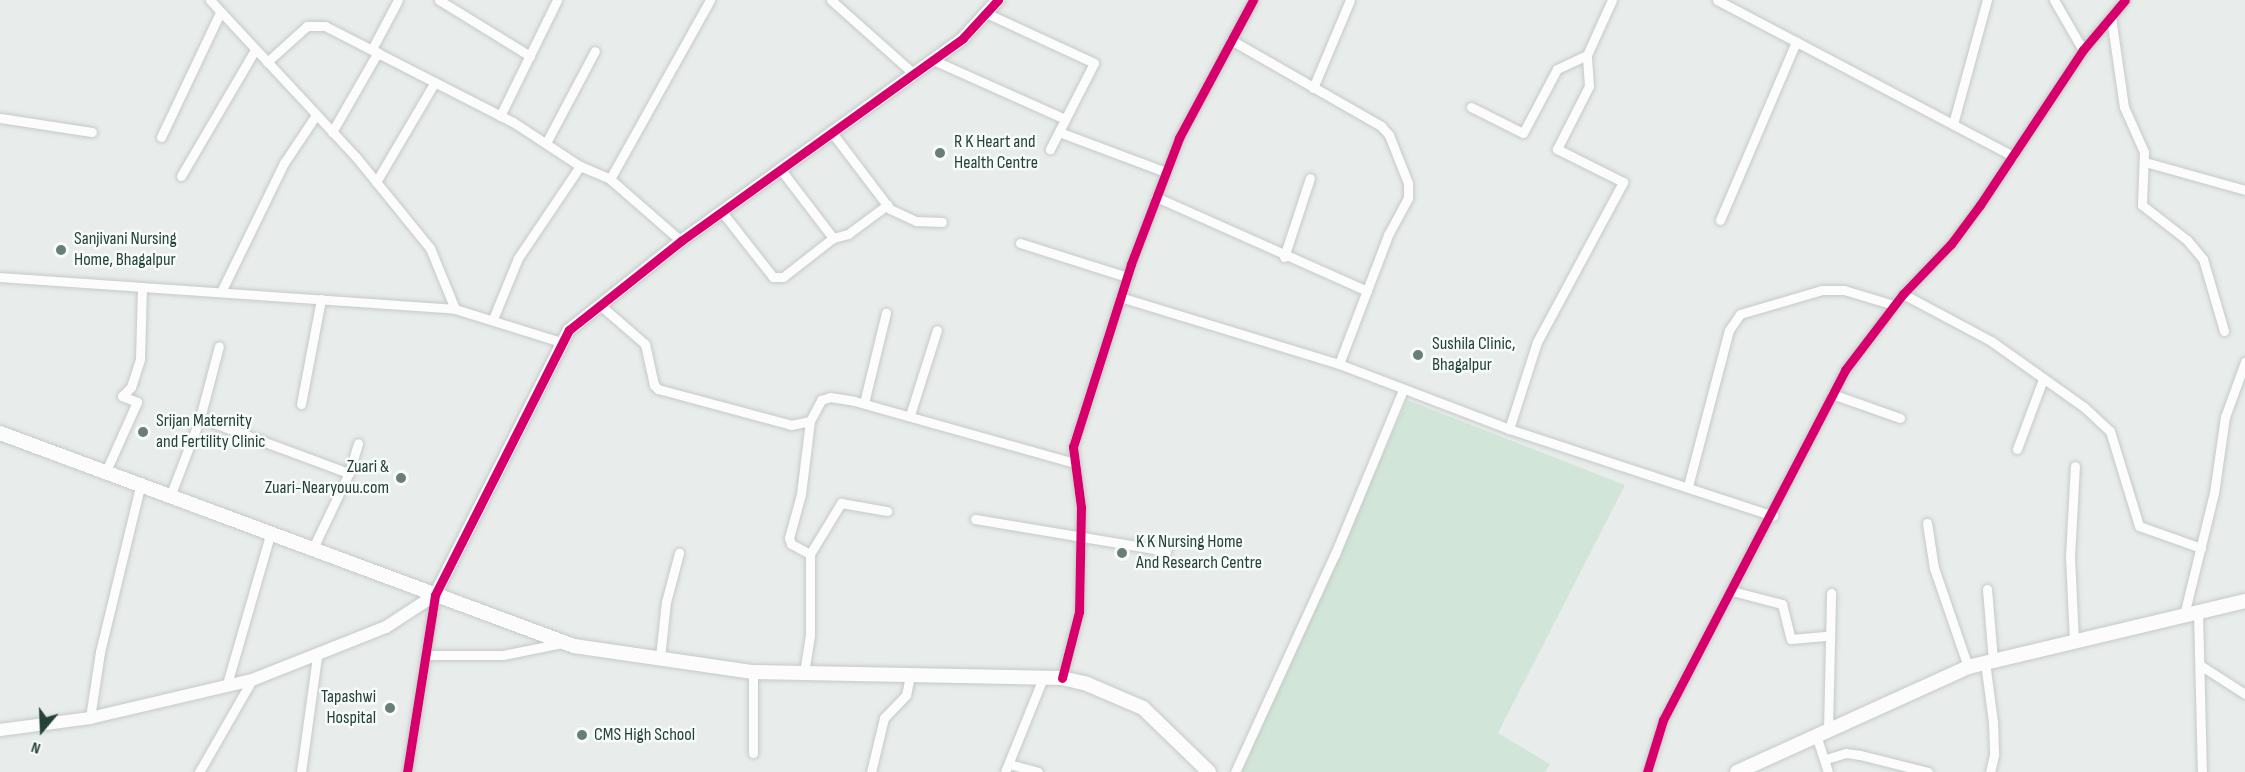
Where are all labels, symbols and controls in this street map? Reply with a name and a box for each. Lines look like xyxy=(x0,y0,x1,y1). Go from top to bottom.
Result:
place label: R K Heart and Health Centre xyxy=(954,132,1038,174)
marker: R K Heart and Health Centre xyxy=(931,144,949,162)
place label: Sanjivani Nursing Home, Bhagalpur xyxy=(74,229,177,272)
marker: Sanjivani Nursing Home, Bhagalpur xyxy=(52,241,70,259)
place label: Sushila Clinic, Bhagalpur xyxy=(1432,334,1515,376)
marker: Sushila Clinic, Bhagalpur xyxy=(1409,346,1427,364)
place label: Srijan Maternity and Fertility Clinic xyxy=(156,411,265,454)
marker: Srijan Maternity and Fertility Clinic xyxy=(134,423,152,441)
place label: Zuari & Zuari-Nearyouu.com xyxy=(265,457,389,500)
marker: Zuari & Zuari-Nearyouu.com xyxy=(394,471,408,485)
place label: K K Nursing Home And Research Centre xyxy=(1136,532,1262,574)
marker: K K Nursing Home And Research Centre xyxy=(1113,544,1131,562)
place label: Tapashwi Hospital xyxy=(321,687,376,730)
marker: Tapashwi Hospital xyxy=(381,699,399,717)
north arrow xyxy=(12,700,72,760)
place label: CMS High School xyxy=(594,724,695,746)
marker: CMS High School xyxy=(575,728,589,742)
text: N xyxy=(29,737,43,758)

